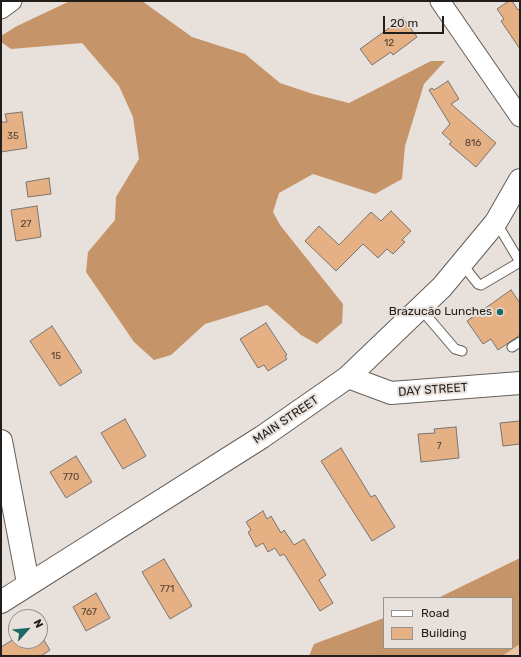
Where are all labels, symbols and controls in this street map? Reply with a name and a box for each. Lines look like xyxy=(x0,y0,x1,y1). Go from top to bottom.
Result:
scale bar xyxy=(385,8,446,34)
text: 20 m xyxy=(390,16,418,30)
house number: 12 xyxy=(384,37,394,49)
house number: 35 xyxy=(7,130,19,142)
house number: 816 xyxy=(465,137,481,149)
house number: 27 xyxy=(21,218,31,230)
place label: Brazucăo Lunches xyxy=(389,305,492,319)
marker: Brazucăo Lunches xyxy=(495,307,505,317)
house number: 15 xyxy=(51,350,61,362)
street label: DAY STREET xyxy=(398,380,468,400)
street label: MAIN STREET xyxy=(251,393,321,447)
house number: 7 xyxy=(436,440,442,452)
house number: 770 xyxy=(63,471,79,483)
house number: 771 xyxy=(160,583,174,595)
legend xyxy=(383,597,513,649)
house number: 767 xyxy=(81,606,97,618)
text: Road xyxy=(421,606,449,620)
north arrow xyxy=(8,609,48,649)
text: N xyxy=(31,617,46,630)
text: Building xyxy=(421,626,467,640)

